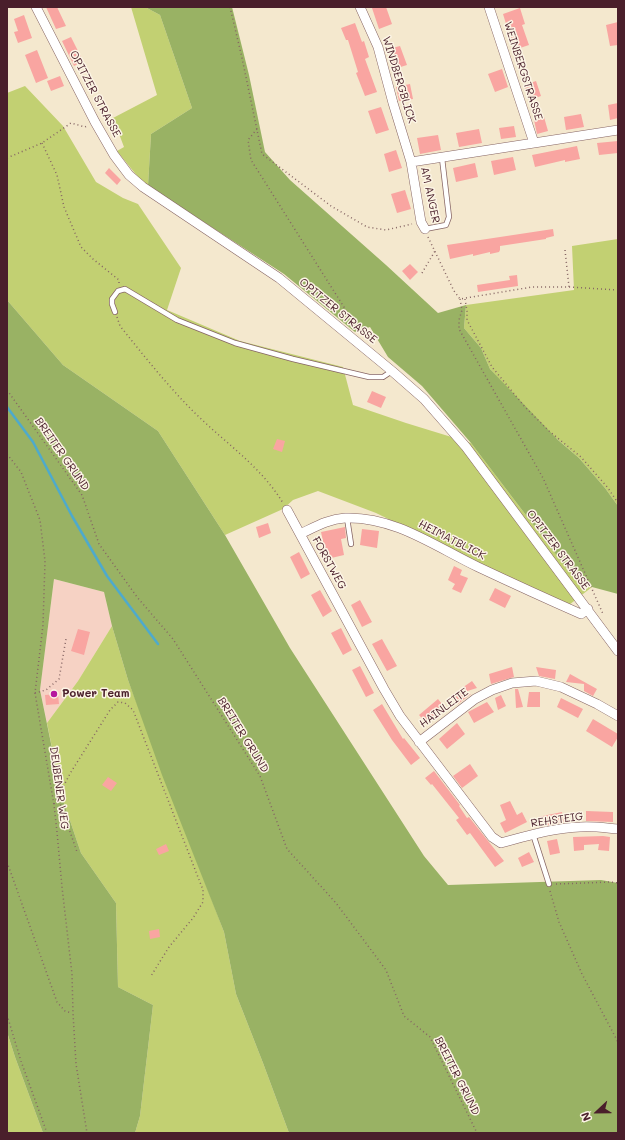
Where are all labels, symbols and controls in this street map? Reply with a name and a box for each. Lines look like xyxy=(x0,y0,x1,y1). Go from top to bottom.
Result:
street label: WEINBERGSTRASSE xyxy=(501,20,545,122)
street label: WINDBERGBLICK xyxy=(379,35,419,125)
street label: OPITZER STRASSE xyxy=(67,48,123,140)
street label: AM ANGER xyxy=(418,166,442,224)
street label: OPITZER STRASSE xyxy=(296,276,380,346)
street label: BREITER GRUND xyxy=(32,415,92,493)
street label: OPITZER STRASSE xyxy=(524,508,592,592)
street label: HEIMATBLICK xyxy=(416,517,488,563)
street label: FORSTWEG xyxy=(309,534,349,592)
street label: HAINLEITE xyxy=(417,685,471,731)
place label: Power Team xyxy=(62,687,129,701)
marker: Power Team xyxy=(49,689,59,699)
street label: BREITER GRUND xyxy=(215,695,271,775)
street label: DEUBENER WEG xyxy=(47,746,71,830)
street label: REHSTEIG xyxy=(530,810,584,830)
street label: BREITER GRUND xyxy=(432,1035,482,1117)
north arrow xyxy=(577,1092,617,1132)
text: N xyxy=(577,1110,594,1123)

